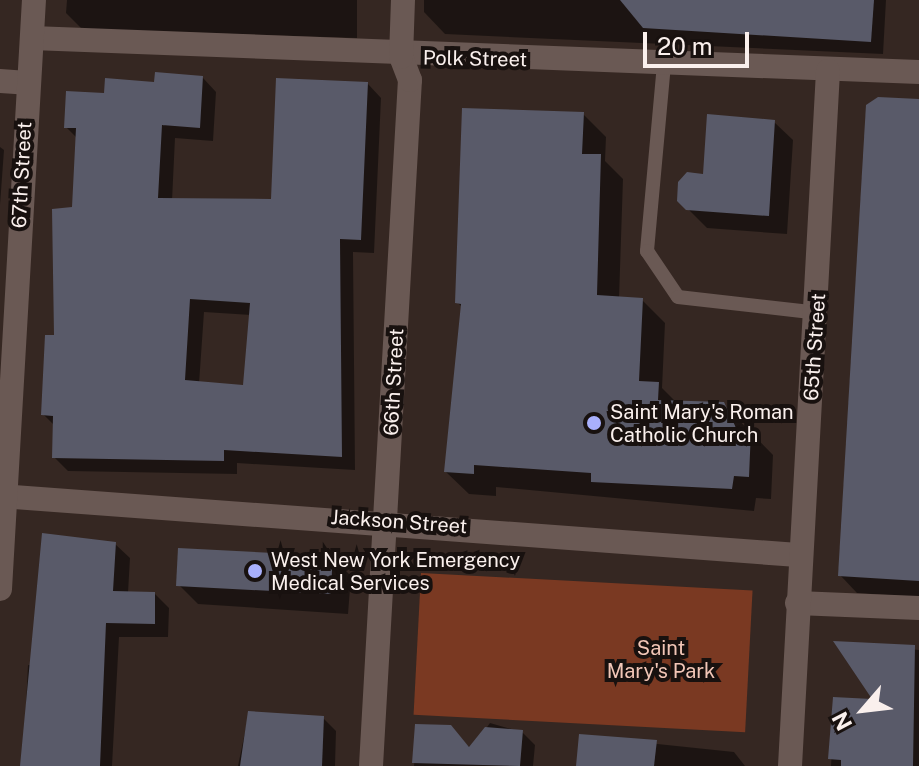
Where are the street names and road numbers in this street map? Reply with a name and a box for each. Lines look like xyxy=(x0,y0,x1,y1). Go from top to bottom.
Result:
street label: Polk Street xyxy=(423,46,527,72)
street label: 67th Street xyxy=(7,121,37,229)
street label: 65th Street xyxy=(799,292,831,402)
street label: 66th Street xyxy=(379,328,409,436)
street label: Jackson Street xyxy=(330,505,468,539)

